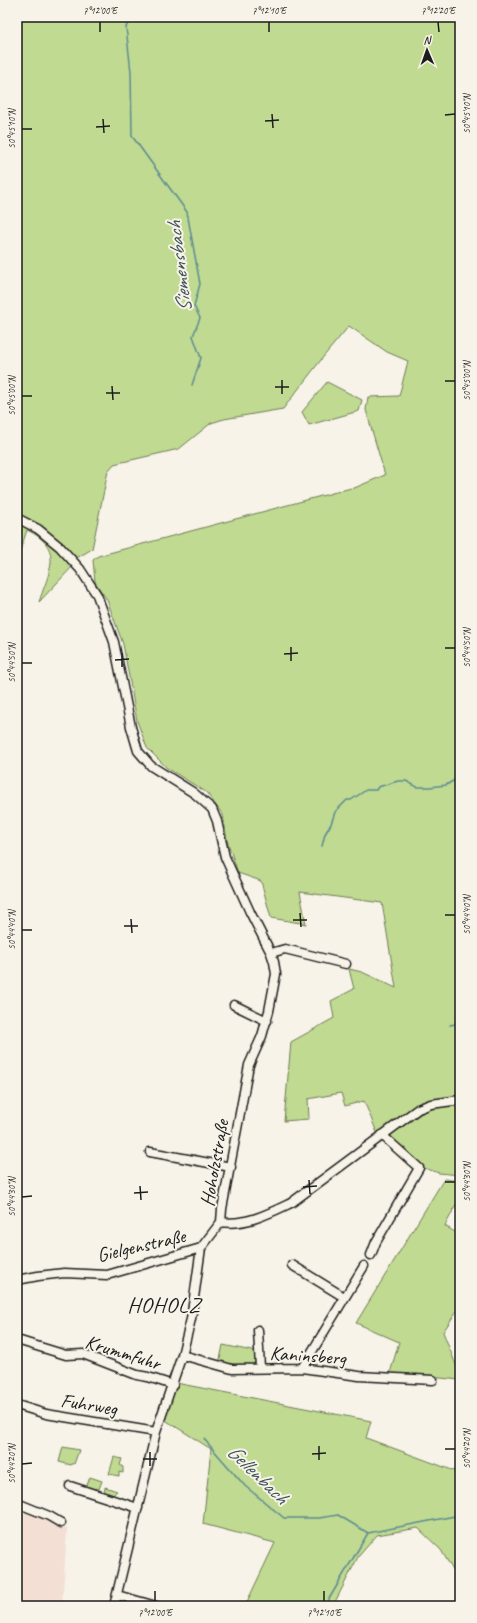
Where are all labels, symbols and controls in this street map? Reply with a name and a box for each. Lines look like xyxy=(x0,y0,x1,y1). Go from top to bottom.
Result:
text: 7°12'00"E xyxy=(83,4,119,17)
text: 7°12'10"E xyxy=(252,4,288,17)
text: 7°12'20"E xyxy=(421,4,457,17)
north arrow xyxy=(407,30,447,70)
text: N xyxy=(423,33,432,47)
text: 50°45'10"N xyxy=(460,92,473,134)
text: 50°45'10"N xyxy=(5,107,18,149)
water label: Siemensbach xyxy=(160,219,197,314)
text: 50°45'00"N xyxy=(460,359,473,401)
text: 50°45'00"N xyxy=(5,374,18,416)
text: 50°44'50"N xyxy=(460,626,473,668)
text: 50°44'50"N xyxy=(5,641,18,683)
text: 50°44'40"N xyxy=(460,893,473,935)
text: 50°44'40"N xyxy=(5,908,18,950)
street label: Hoholzstraße xyxy=(195,1116,235,1208)
text: 50°44'30"N xyxy=(460,1160,473,1202)
text: 50°44'30"N xyxy=(5,1175,18,1217)
street label: Gielgenstraße xyxy=(94,1223,189,1268)
district label: HOHOLZ xyxy=(127,1291,203,1319)
street label: Krummfuhr xyxy=(82,1329,165,1376)
street label: Kaninsberg xyxy=(269,1340,349,1371)
street label: Fuhrweg xyxy=(59,1388,120,1421)
text: 50°44'20"N xyxy=(460,1427,473,1469)
water label: Gellenbach xyxy=(222,1438,295,1511)
text: 50°44'20"N xyxy=(5,1442,18,1484)
text: 7°12'00"E xyxy=(138,1606,174,1619)
text: 7°12'10"E xyxy=(307,1606,343,1619)

